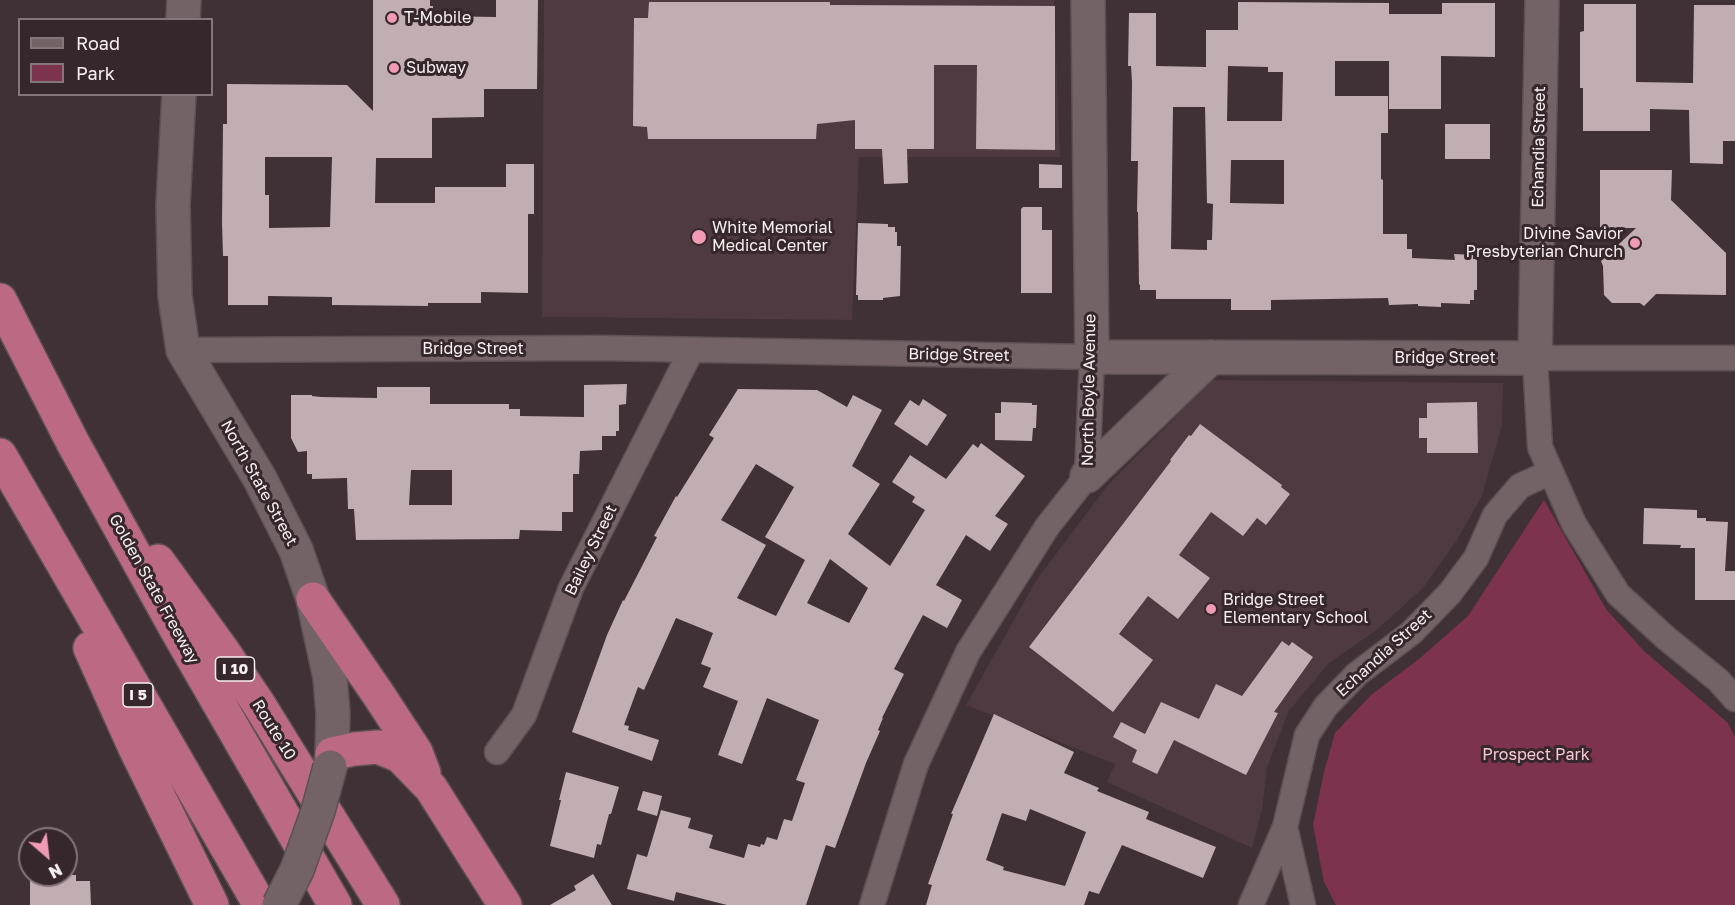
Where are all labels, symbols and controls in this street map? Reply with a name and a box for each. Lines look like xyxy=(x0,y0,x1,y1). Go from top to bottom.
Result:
place label: T-Mobile xyxy=(404,8,471,28)
marker: T-Mobile xyxy=(385,11,399,25)
legend xyxy=(18,18,213,96)
text: Road xyxy=(76,32,120,54)
place label: Subway xyxy=(406,58,466,78)
marker: Subway xyxy=(387,61,401,75)
text: Park xyxy=(76,62,115,84)
street label: Echandia Street xyxy=(1528,86,1550,208)
place label: White Memorial Medical Center xyxy=(712,218,833,256)
place label: Divine Savior Presbyterian Church xyxy=(1466,224,1623,262)
marker: White Memorial Medical Center xyxy=(690,228,708,246)
marker: Divine Savior Presbyterian Church xyxy=(1628,236,1642,250)
street label: North Boyle Avenue xyxy=(1078,314,1100,466)
street label: Bridge Street xyxy=(422,339,524,359)
street label: Bridge Street xyxy=(908,345,1010,365)
street label: Bridge Street xyxy=(1394,348,1496,368)
street label: North State Street xyxy=(216,417,302,549)
street label: Bailey Street xyxy=(561,502,621,598)
street label: Golden State Freeway xyxy=(105,511,203,667)
place label: Bridge Street Elementary School xyxy=(1223,590,1368,628)
marker: Bridge Street Elementary School xyxy=(1204,602,1218,616)
street label: Echandia Street xyxy=(1332,605,1436,701)
road number: I 10 xyxy=(216,657,254,681)
road number: I 5 xyxy=(123,683,153,707)
street label: Route 10 xyxy=(248,696,300,764)
park label: Prospect Park xyxy=(1482,745,1590,765)
north arrow xyxy=(18,827,78,887)
text: N xyxy=(45,859,66,883)

